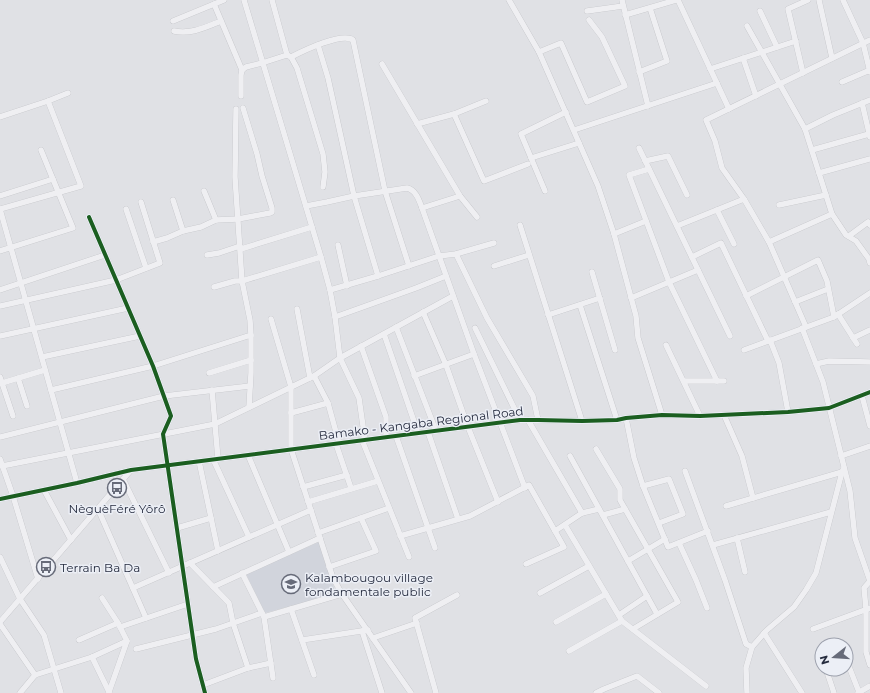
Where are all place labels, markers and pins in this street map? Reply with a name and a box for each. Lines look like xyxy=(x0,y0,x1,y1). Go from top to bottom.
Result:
bus stop icon: NèguèFéré Yôrô xyxy=(106,477,128,499)
place label: NèguèFéré Yôrô xyxy=(69,501,165,516)
bus stop icon: Terrain Ba Da xyxy=(35,556,57,578)
place label: Terrain Ba Da xyxy=(60,560,140,575)
place label: Kalambougou village fondamentale public xyxy=(305,570,433,599)
school or university icon: Kalambougou village fondamentale public xyxy=(280,573,302,595)

